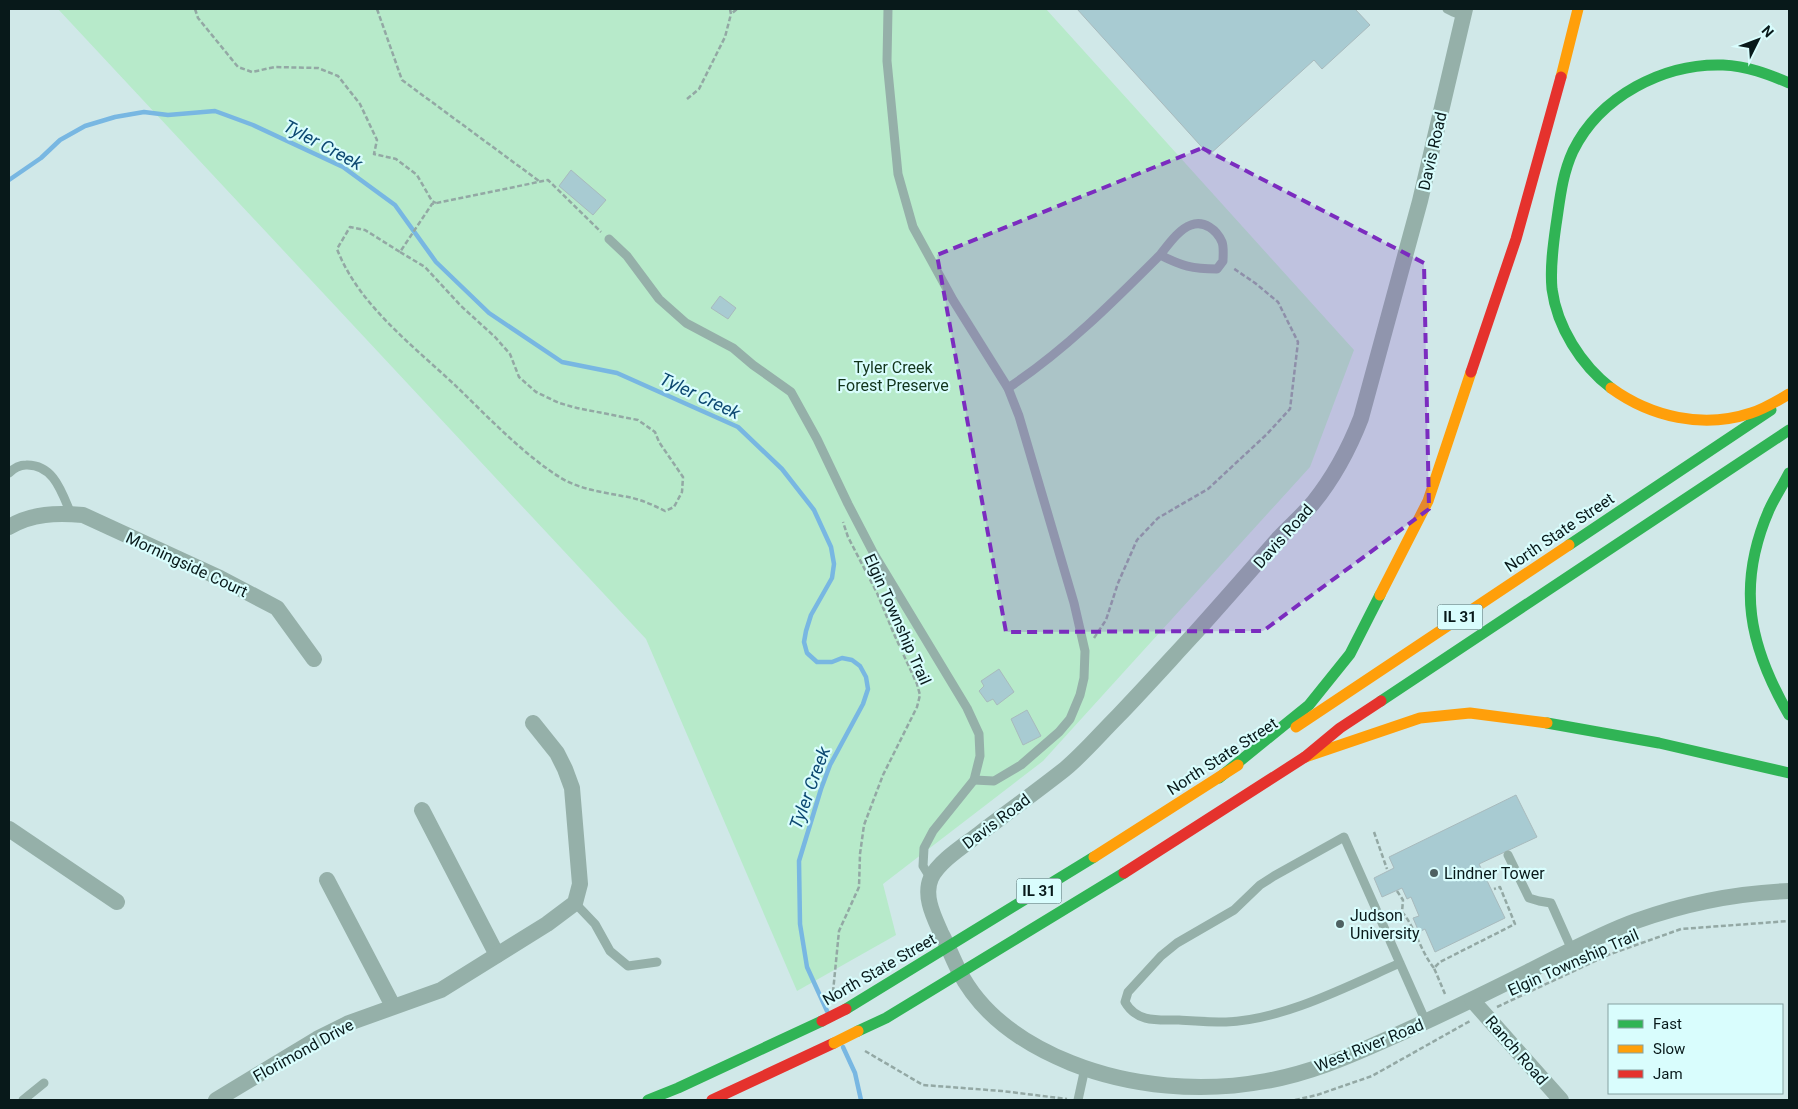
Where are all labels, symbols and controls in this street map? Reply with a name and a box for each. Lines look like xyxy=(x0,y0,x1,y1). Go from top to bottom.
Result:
north arrow xyxy=(1733,15,1783,65)
text: N xyxy=(1758,22,1777,40)
street label: Davis Road xyxy=(1414,110,1451,192)
water label: Tyler Creek xyxy=(280,115,367,175)
park label: Tyler Creek Forest Preserve xyxy=(837,358,949,395)
water label: Tyler Creek xyxy=(657,368,745,424)
street label: North State Street xyxy=(1501,489,1618,576)
street label: Davis Road xyxy=(1250,500,1317,572)
street label: Morningside Court xyxy=(123,528,251,601)
street label: Elgin Township Trail xyxy=(860,551,935,688)
road number: IL 31 xyxy=(1438,604,1482,630)
street label: North State Street xyxy=(1164,714,1281,799)
water label: Tyler Creek xyxy=(785,743,835,832)
street label: Davis Road xyxy=(959,790,1034,853)
place label: Lindner Tower xyxy=(1444,864,1545,883)
marker: Lindner Tower xyxy=(1428,867,1440,879)
road number: IL 31 xyxy=(1016,878,1062,904)
place label: Judson University xyxy=(1350,906,1420,943)
marker: Judson University xyxy=(1334,918,1346,930)
street label: Elgin Township Trail xyxy=(1505,925,1642,1000)
street label: North State Street xyxy=(819,929,939,1010)
legend xyxy=(1608,1004,1783,1094)
street label: Ranch Road xyxy=(1481,1012,1552,1089)
street label: Florimond Drive xyxy=(250,1015,357,1086)
street label: West River Road xyxy=(1312,1015,1426,1076)
text: Fast xyxy=(1653,1015,1682,1033)
text: Slow xyxy=(1653,1040,1685,1058)
text: Jam xyxy=(1653,1065,1683,1083)

